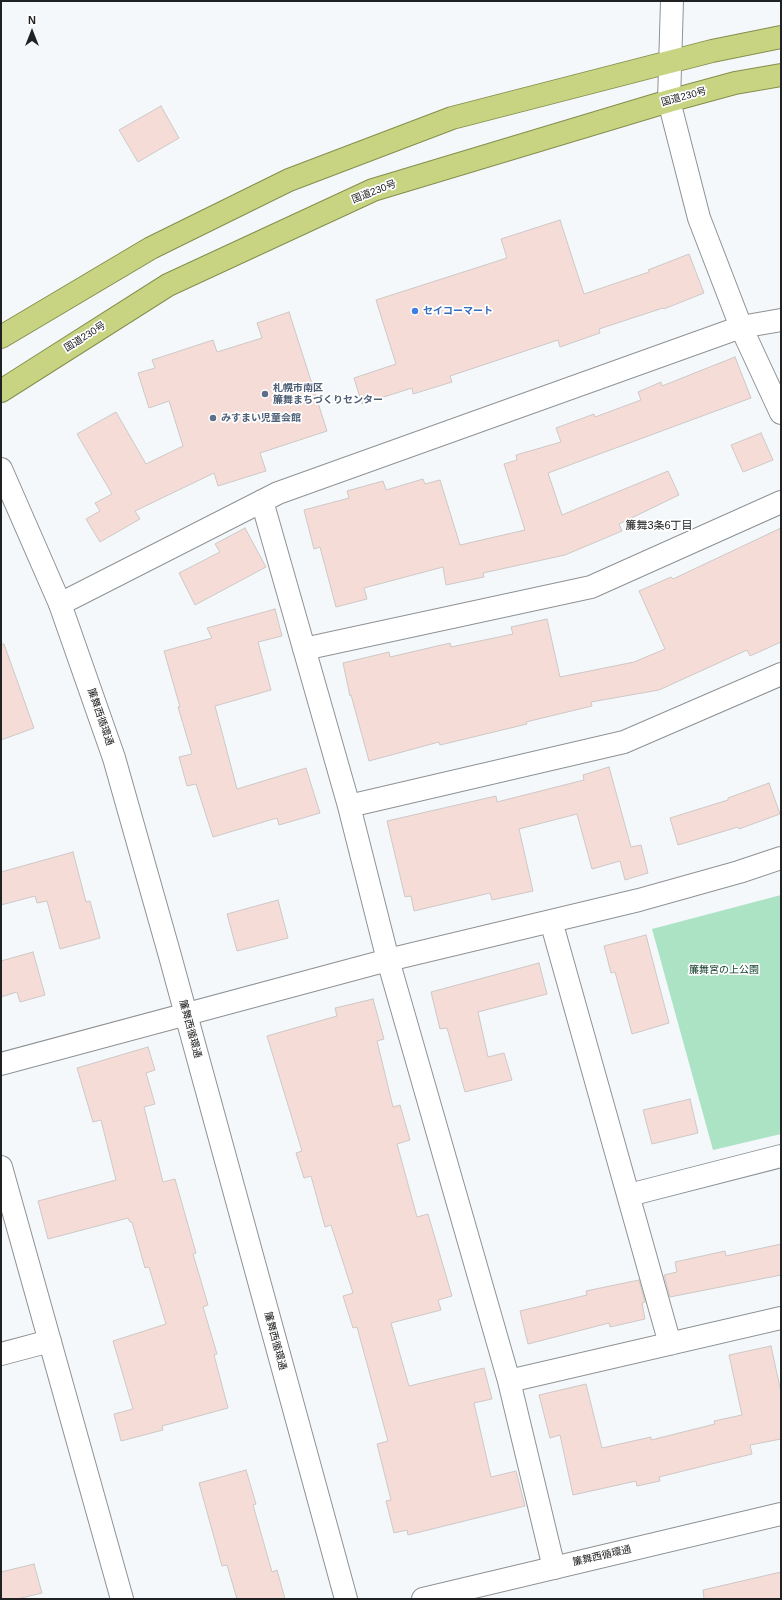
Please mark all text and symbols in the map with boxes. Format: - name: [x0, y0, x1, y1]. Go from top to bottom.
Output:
- north arrow: [12, 12, 52, 52]
- text: N: [28, 14, 36, 26]
- street label: 国道230号: [660, 85, 708, 109]
- street label: 国道230号: [350, 178, 398, 206]
- place label: セイコーマート: [423, 305, 493, 317]
- marker: セイコーマート: [410, 306, 420, 316]
- street label: 国道230号: [62, 320, 108, 354]
- place label: 札幌市南区 簾舞まちづくりセンター: [273, 382, 383, 406]
- marker: 札幌市南区 簾舞まちづくりセンター: [260, 389, 270, 399]
- place label: みすまい児童会館: [221, 412, 301, 424]
- marker: みすまい児童会館: [208, 413, 218, 423]
- district label: 簾舞3条6丁目: [625, 519, 693, 533]
- street label: 簾舞西循環通: [85, 687, 115, 747]
- park label: 簾舞宮の上公園: [689, 964, 759, 976]
- street label: 簾舞西循環通: [176, 998, 204, 1060]
- street label: 簾舞西循環通: [261, 1310, 289, 1372]
- street label: 簾舞西循環通: [571, 1543, 633, 1569]

